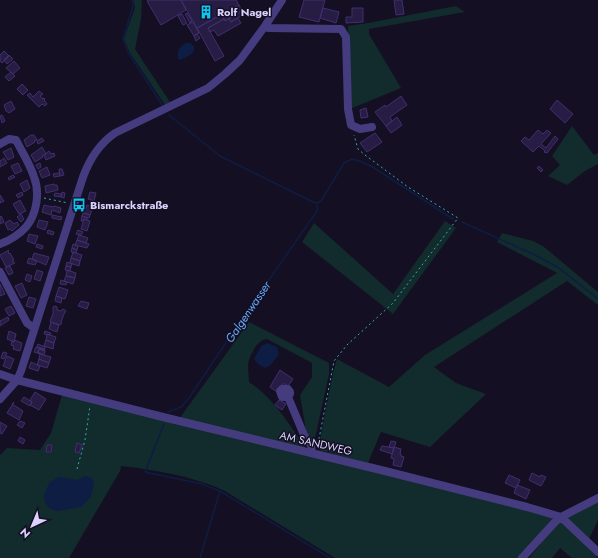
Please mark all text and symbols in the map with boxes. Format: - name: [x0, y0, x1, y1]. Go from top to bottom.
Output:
- building icon: Rolf Nagel: [198, 4, 214, 20]
- place label: Rolf Nagel: [217, 4, 271, 20]
- bus stop icon: Bismarckstraße: [71, 197, 87, 213]
- place label: Bismarckstraße: [90, 197, 168, 213]
- water label: Galgenwasser: [221, 277, 276, 346]
- street label: AM SANDWEG: [278, 427, 354, 459]
- north arrow: [12, 506, 52, 546]
- text: N: [16, 524, 34, 542]

